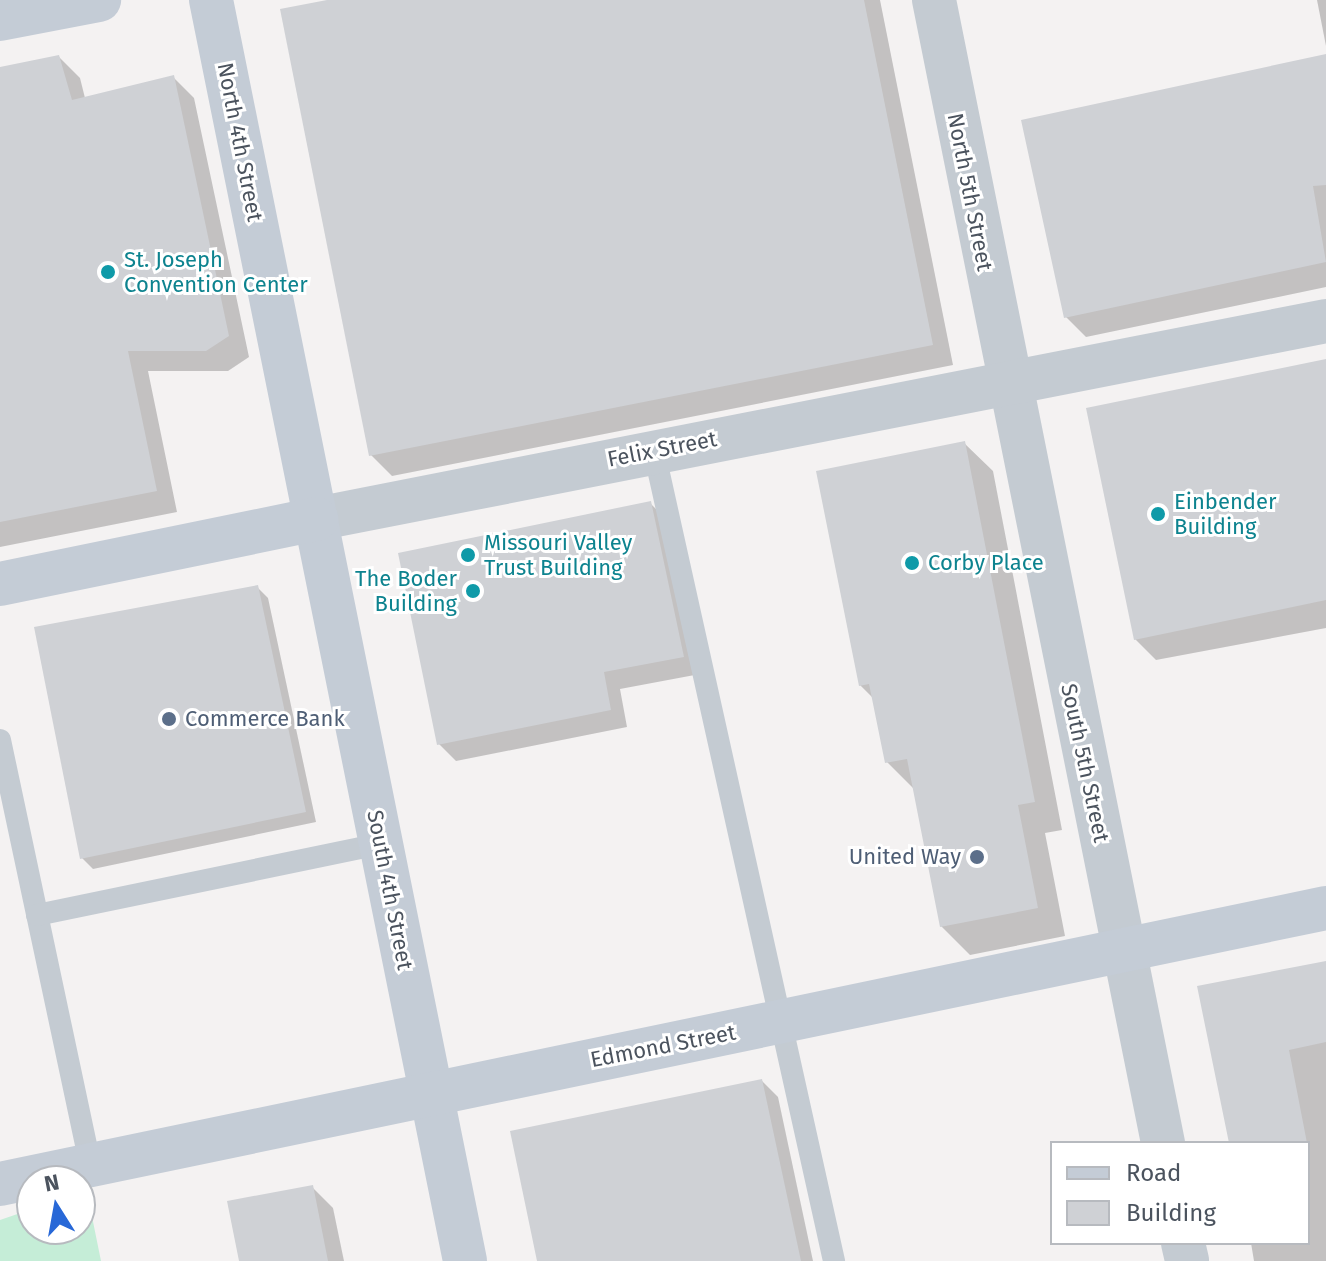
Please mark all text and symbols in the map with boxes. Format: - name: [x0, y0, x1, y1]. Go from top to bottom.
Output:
- street label: North 4th Street: [212, 60, 268, 224]
- street label: North 5th Street: [942, 111, 998, 273]
- place label: St. Joseph Convention Center: [124, 246, 308, 298]
- marker: St. Joseph Convention Center: [99, 263, 117, 281]
- street label: Felix Street: [605, 425, 719, 473]
- place label: Einbender Building: [1174, 488, 1276, 540]
- marker: Einbender Building: [1149, 505, 1167, 523]
- place label: Missouri Valley Trust Building: [484, 529, 632, 580]
- marker: Missouri Valley Trust Building: [459, 546, 477, 564]
- place label: Corby Place: [928, 550, 1044, 576]
- marker: Corby Place: [903, 554, 921, 572]
- place label: The Boder Building: [355, 565, 457, 616]
- marker: The Boder Building: [464, 582, 482, 600]
- street label: South 5th Street: [1055, 681, 1115, 845]
- place label: Commerce Bank: [185, 706, 345, 732]
- marker: Commerce Bank: [160, 710, 178, 728]
- street label: South 4th Street: [362, 808, 418, 972]
- place label: United Way: [849, 844, 961, 870]
- marker: United Way: [968, 848, 986, 866]
- street label: Edmond Street: [588, 1019, 738, 1073]
- legend: [1050, 1141, 1310, 1245]
- text: Road: [1126, 1159, 1181, 1187]
- north arrow: [16, 1165, 96, 1245]
- text: N: [42, 1168, 61, 1198]
- text: Building: [1126, 1199, 1216, 1227]

